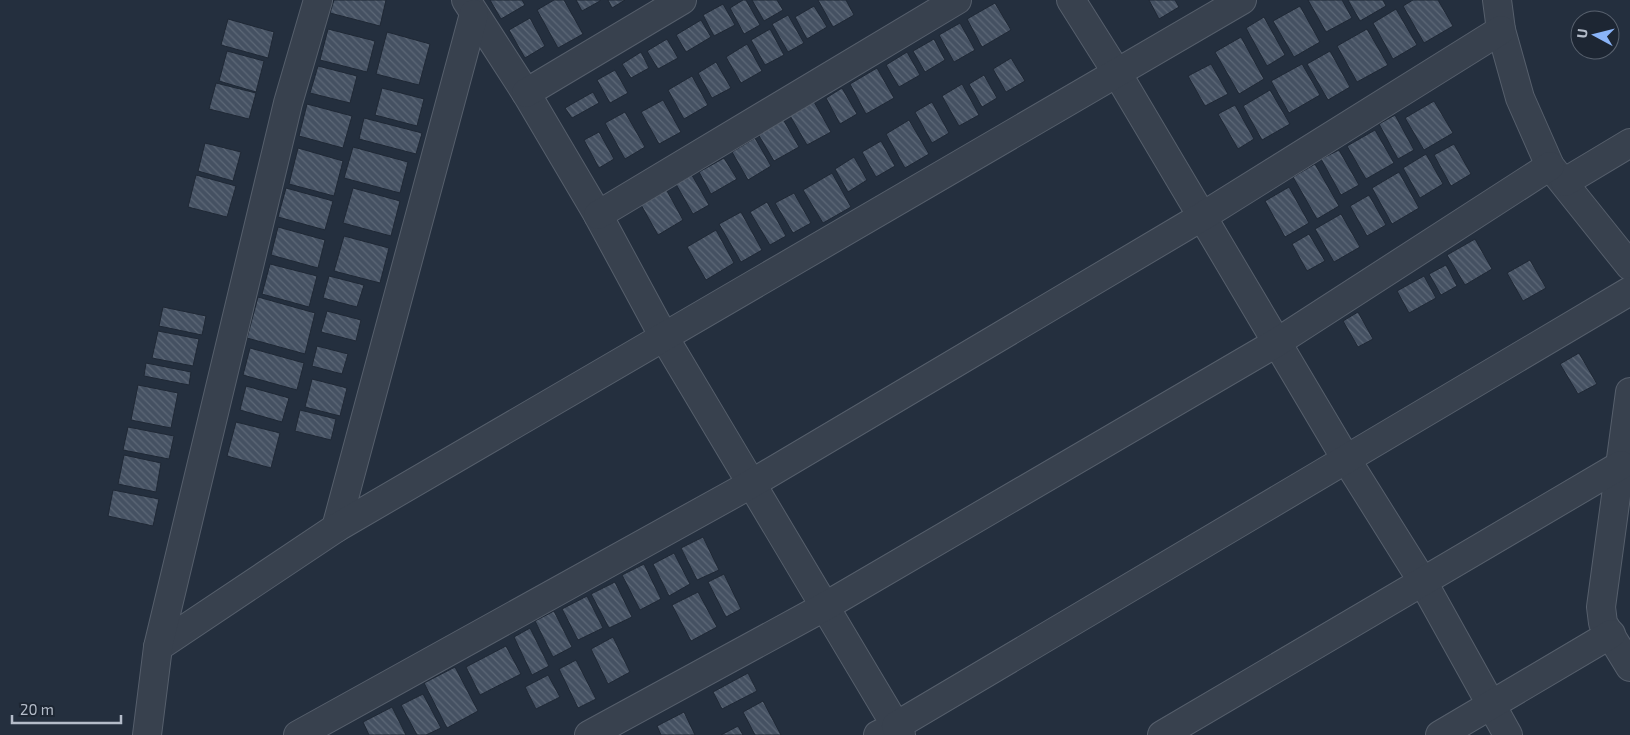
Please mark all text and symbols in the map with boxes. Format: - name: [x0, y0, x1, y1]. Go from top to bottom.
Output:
- north arrow: [1570, 10, 1620, 60]
- text: U: [1573, 28, 1591, 39]
- scale bar: [12, 692, 121, 724]
- text: 20 m: [20, 700, 54, 718]

